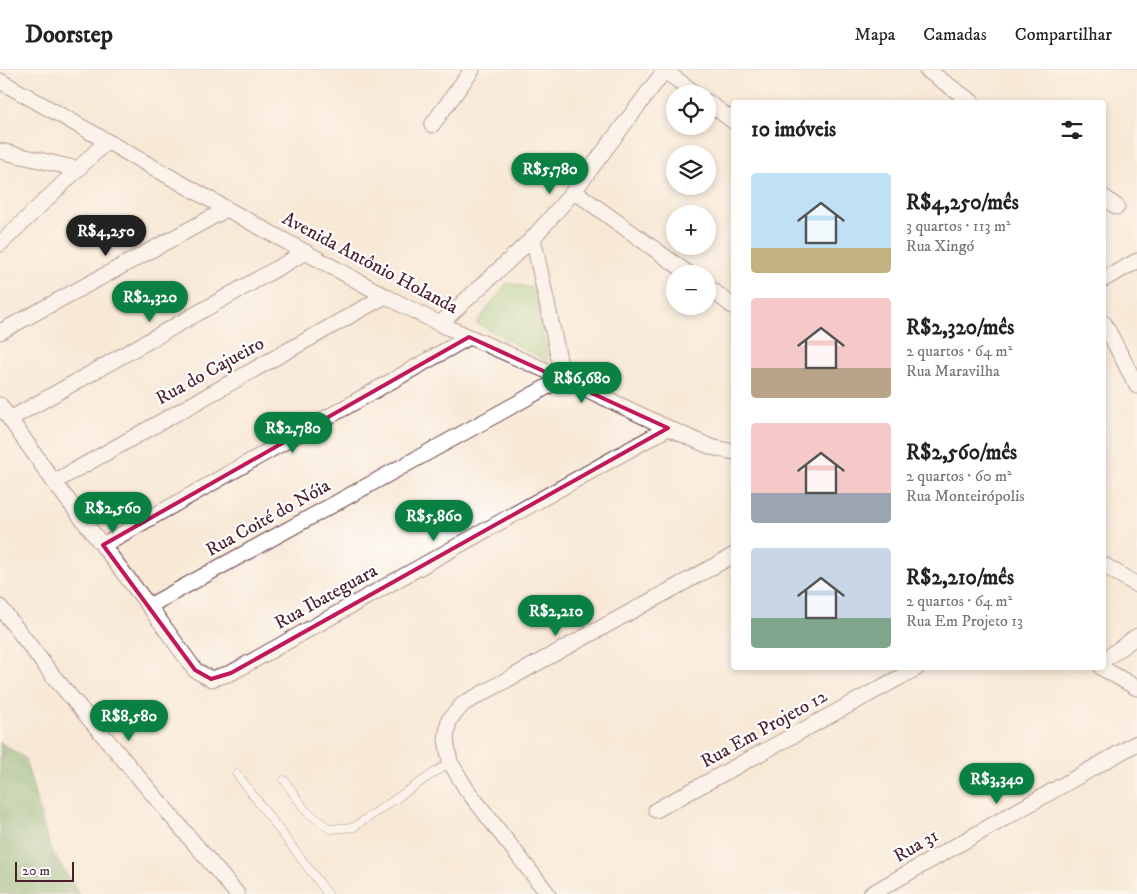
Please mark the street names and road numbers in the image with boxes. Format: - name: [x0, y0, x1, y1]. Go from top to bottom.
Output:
- street label: Avenida Antônio Holanda: [278, 207, 462, 319]
- street label: Rua do Cajueiro: [152, 332, 268, 410]
- street label: Rua Coité do Nóia: [202, 474, 334, 562]
- street label: Rua Ibateguara: [270, 559, 382, 635]
- street label: Rua Em Projeto 12: [697, 684, 832, 773]
- street label: Rua 31: [889, 824, 943, 868]

